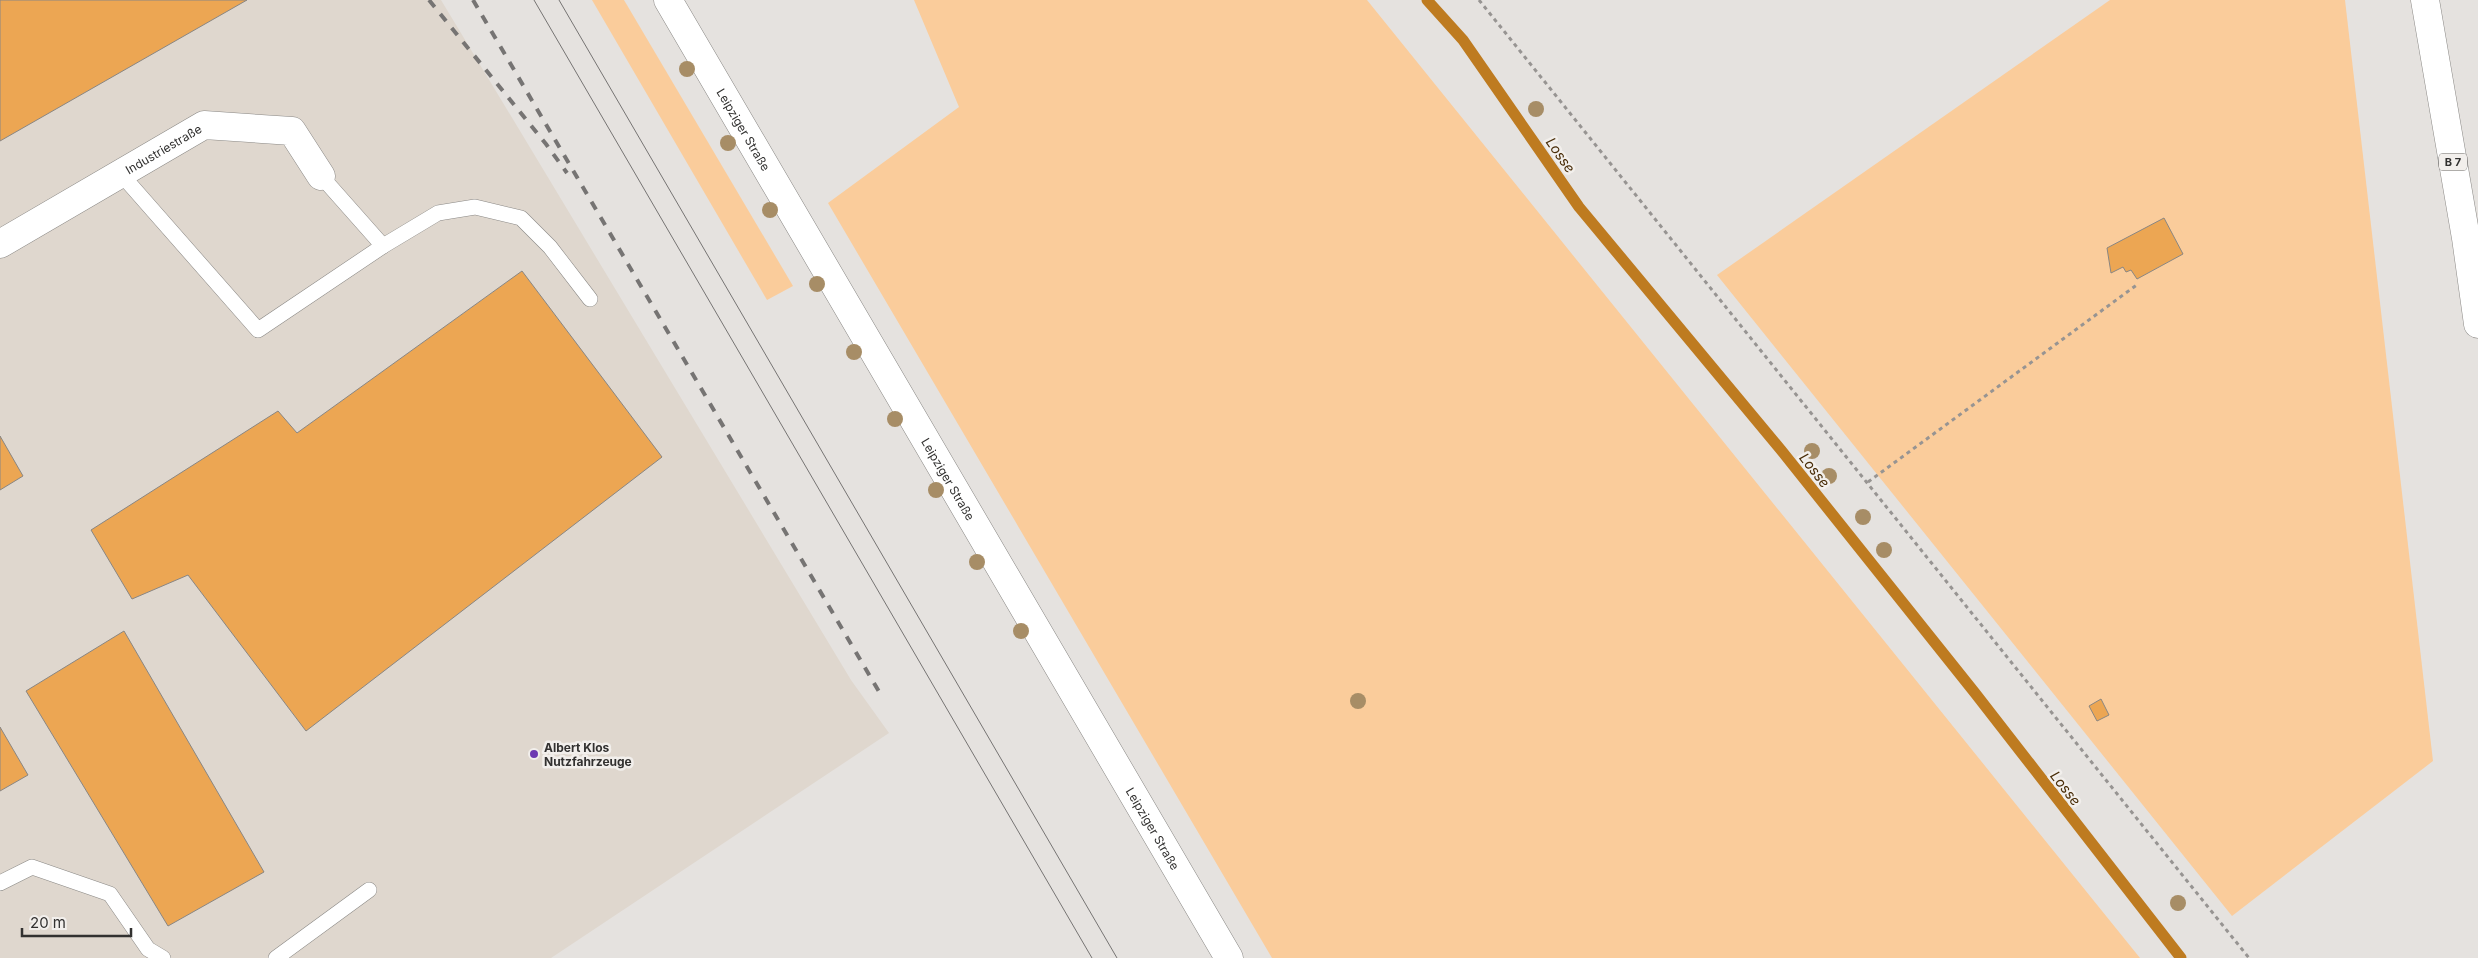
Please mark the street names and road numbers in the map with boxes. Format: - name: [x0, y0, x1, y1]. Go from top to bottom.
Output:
- street label: Leipziger Straße: [714, 86, 774, 173]
- street label: Industriestraße: [122, 121, 204, 177]
- road number: B 7: [2439, 154, 2467, 170]
- street label: Leipziger Straße: [918, 435, 978, 523]
- street label: Leipziger Straße: [1123, 784, 1183, 872]

